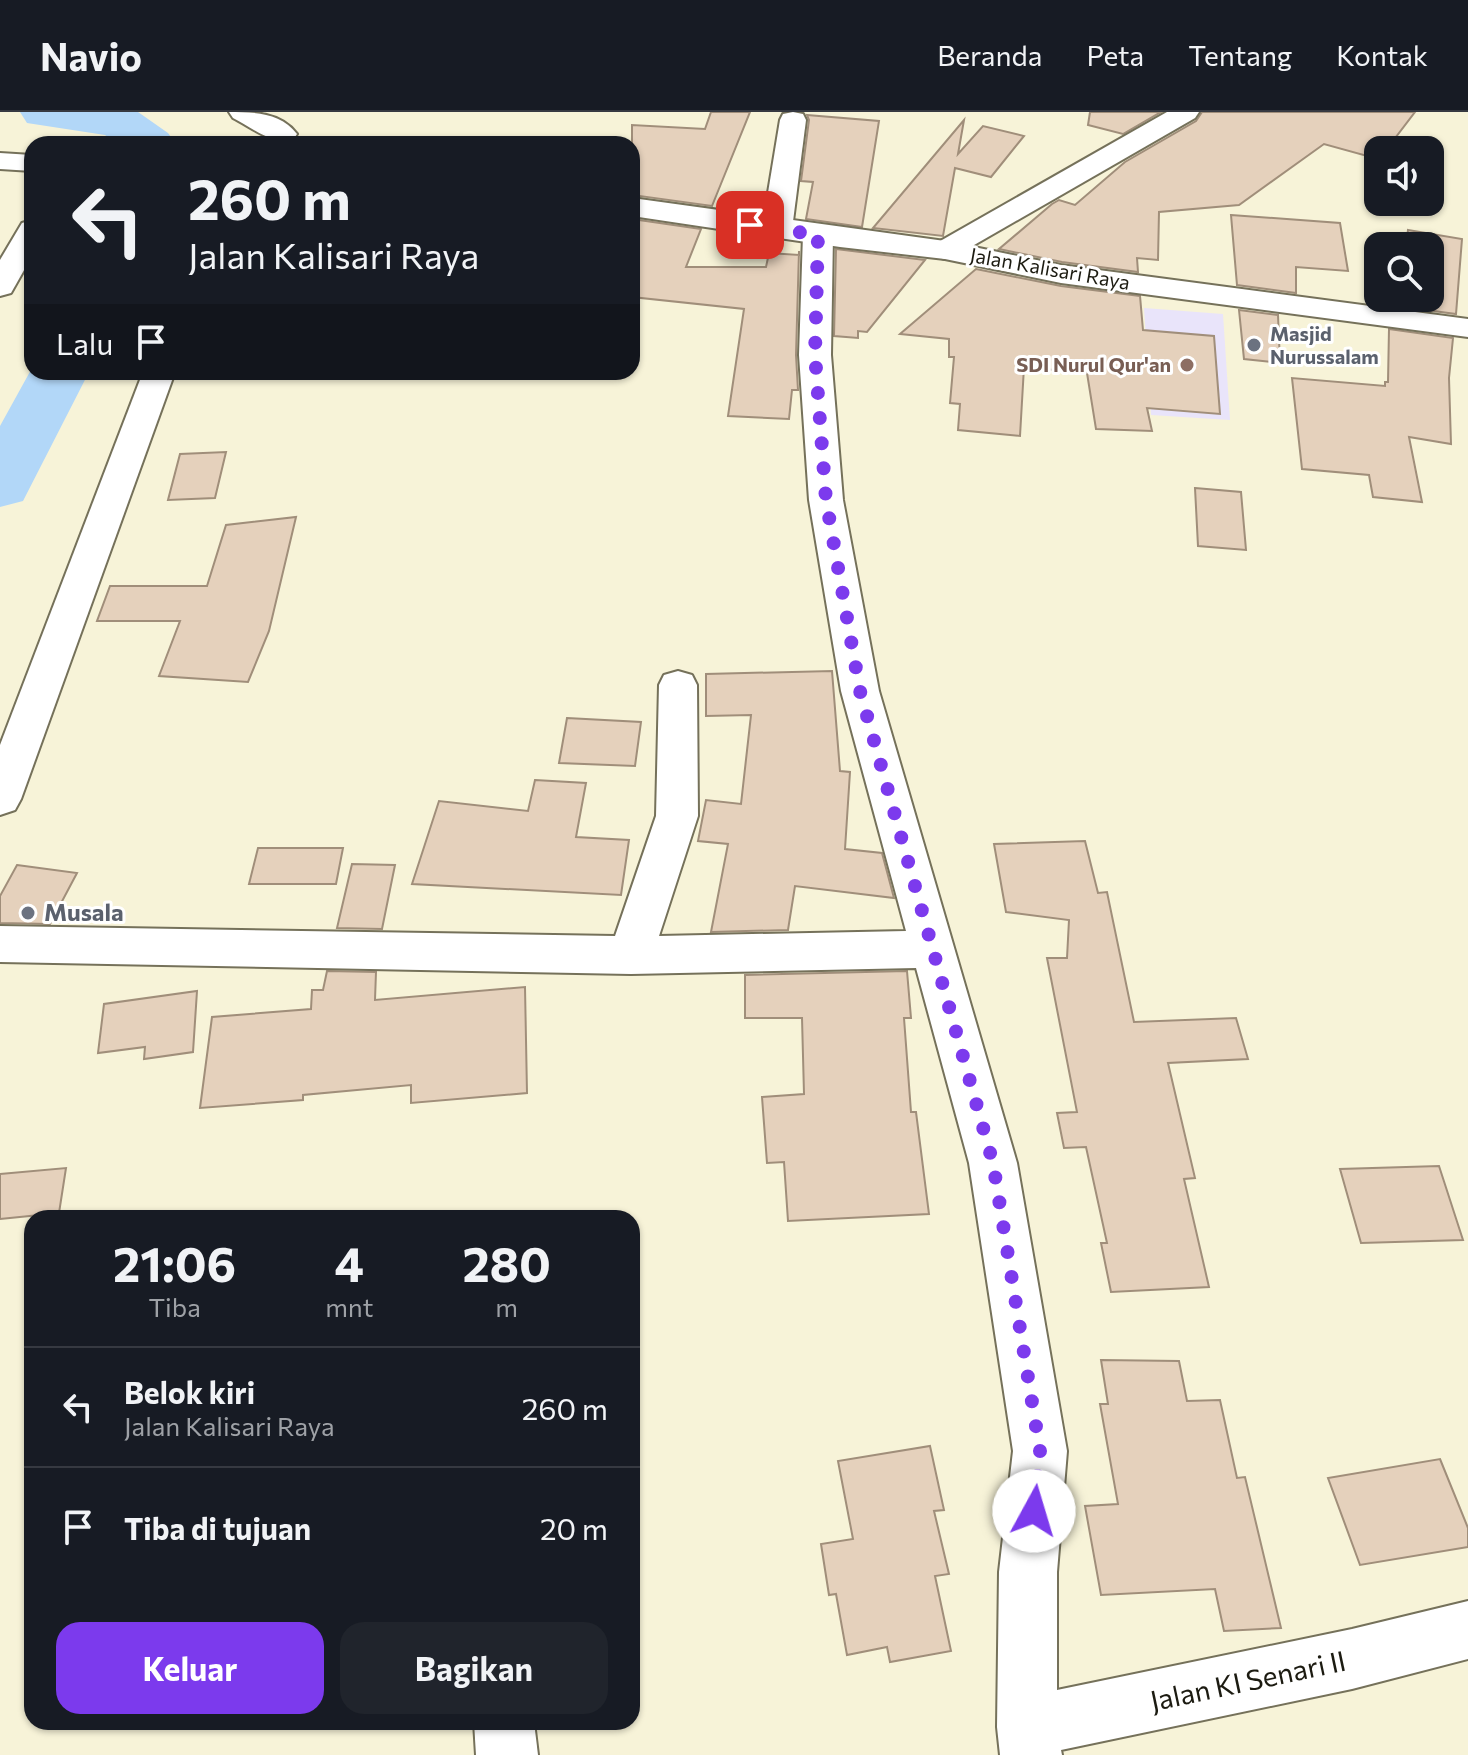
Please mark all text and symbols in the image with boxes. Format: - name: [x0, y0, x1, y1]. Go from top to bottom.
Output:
- text: Navio: [40, 32, 142, 79]
- text: Beranda: [937, 38, 1042, 72]
- text: Peta: [1086, 38, 1144, 72]
- text: Tentang: [1188, 38, 1292, 72]
- text: Kontak: [1336, 38, 1428, 72]
- map controls: [1364, 136, 1444, 312]
- button: sound: [1364, 136, 1444, 216]
- text: 260 m: [188, 163, 351, 232]
- icon: left: [56, 168, 160, 272]
- pin: [716, 191, 784, 259]
- icon: arrive: [728, 203, 772, 247]
- text: Jalan Kalisari Raya: [188, 232, 479, 276]
- button: search: [1364, 232, 1444, 312]
- street label: Jalan Kalisari Raya: [968, 242, 1132, 294]
- icon: arrive: [129, 320, 173, 364]
- place label: Masjid Nurussalam: [1270, 321, 1379, 368]
- text: Lalu: [56, 324, 113, 361]
- marker: Masjid Nurussalam: [1245, 336, 1263, 354]
- place label: SDI Nurul Qur'an: [1016, 352, 1171, 376]
- marker: SDI Nurul Qur'an: [1178, 356, 1196, 374]
- place label: Musala: [44, 897, 124, 926]
- marker: Musala: [19, 904, 37, 922]
- text: 21:06: [113, 1233, 236, 1292]
- text: 4: [335, 1233, 364, 1292]
- text: 280: [462, 1233, 551, 1292]
- text: Tiba: [148, 1291, 201, 1322]
- text: mnt: [325, 1291, 373, 1322]
- text: m: [495, 1291, 518, 1322]
- text: Belok kiri: [124, 1373, 255, 1410]
- icon: left: [56, 1385, 100, 1429]
- text: 260 m: [522, 1389, 608, 1426]
- text: Jalan Kalisari Raya: [124, 1410, 335, 1441]
- position arrow: [992, 1469, 1076, 1553]
- icon: arrive: [56, 1505, 100, 1549]
- text: Tiba di tujuan: [124, 1509, 311, 1546]
- text: 20 m: [540, 1509, 608, 1546]
- button: Keluar: [56, 1622, 324, 1714]
- button: Bagikan: [340, 1622, 608, 1714]
- street label: Jalan KI Senari II: [1147, 1643, 1349, 1717]

